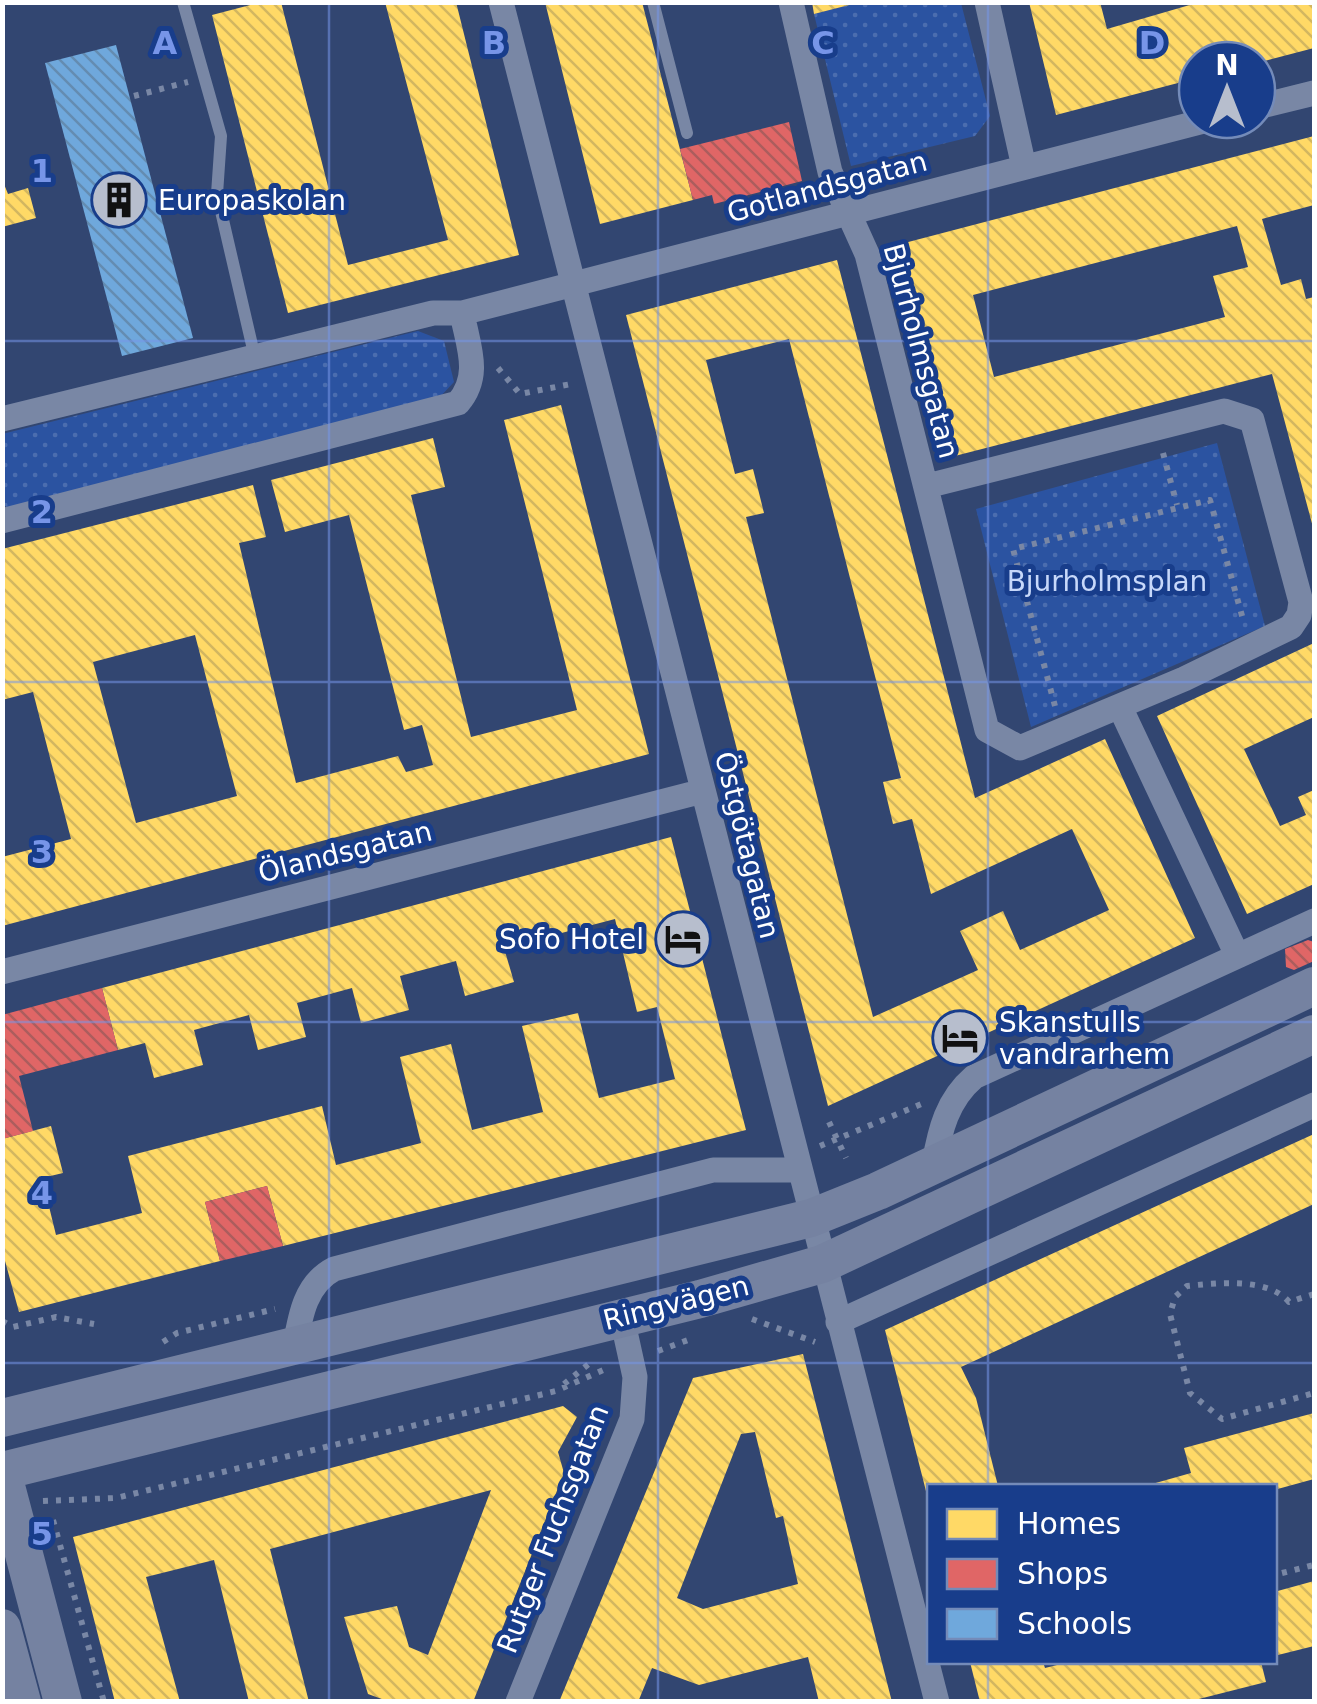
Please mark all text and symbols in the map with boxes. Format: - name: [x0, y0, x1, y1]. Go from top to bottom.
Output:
- text: A: [153, 24, 178, 62]
- text: B: [482, 24, 506, 62]
- text: C: [811, 24, 835, 62]
- text: D: [1139, 24, 1165, 62]
- north arrow: [1177, 40, 1277, 140]
- text: N: [1215, 49, 1239, 82]
- street label: Gotlandsgatan: [723, 144, 931, 230]
- text: 1: [31, 152, 53, 190]
- building icon: Europaskolan: [89, 170, 149, 230]
- place label: Europaskolan: [158, 184, 346, 217]
- street label: Bjurholmsgatan: [876, 240, 966, 462]
- text: 2: [31, 493, 53, 531]
- park label: Bjurholmsplan: [1007, 565, 1207, 598]
- street label: Östgötagatan: [708, 748, 787, 942]
- street label: Ölandsgatan: [254, 814, 435, 890]
- text: 3: [31, 833, 53, 871]
- hotel icon: Sofo Hotel: [653, 909, 713, 969]
- place label: Sofo Hotel: [499, 923, 644, 956]
- place label: Skanstulls vandrarhem: [999, 1006, 1170, 1071]
- hotel icon: Skanstulls vandrarhem: [930, 1008, 990, 1068]
- text: 4: [31, 1174, 53, 1212]
- street label: Ringvägen: [600, 1269, 752, 1337]
- street label: Rutger Fuchsgatan: [490, 1400, 616, 1658]
- legend: [927, 1484, 1277, 1664]
- text: Homes: [1017, 1506, 1121, 1541]
- text: 5: [31, 1515, 53, 1553]
- text: Shops: [1017, 1556, 1108, 1591]
- text: Schools: [1017, 1606, 1132, 1641]

